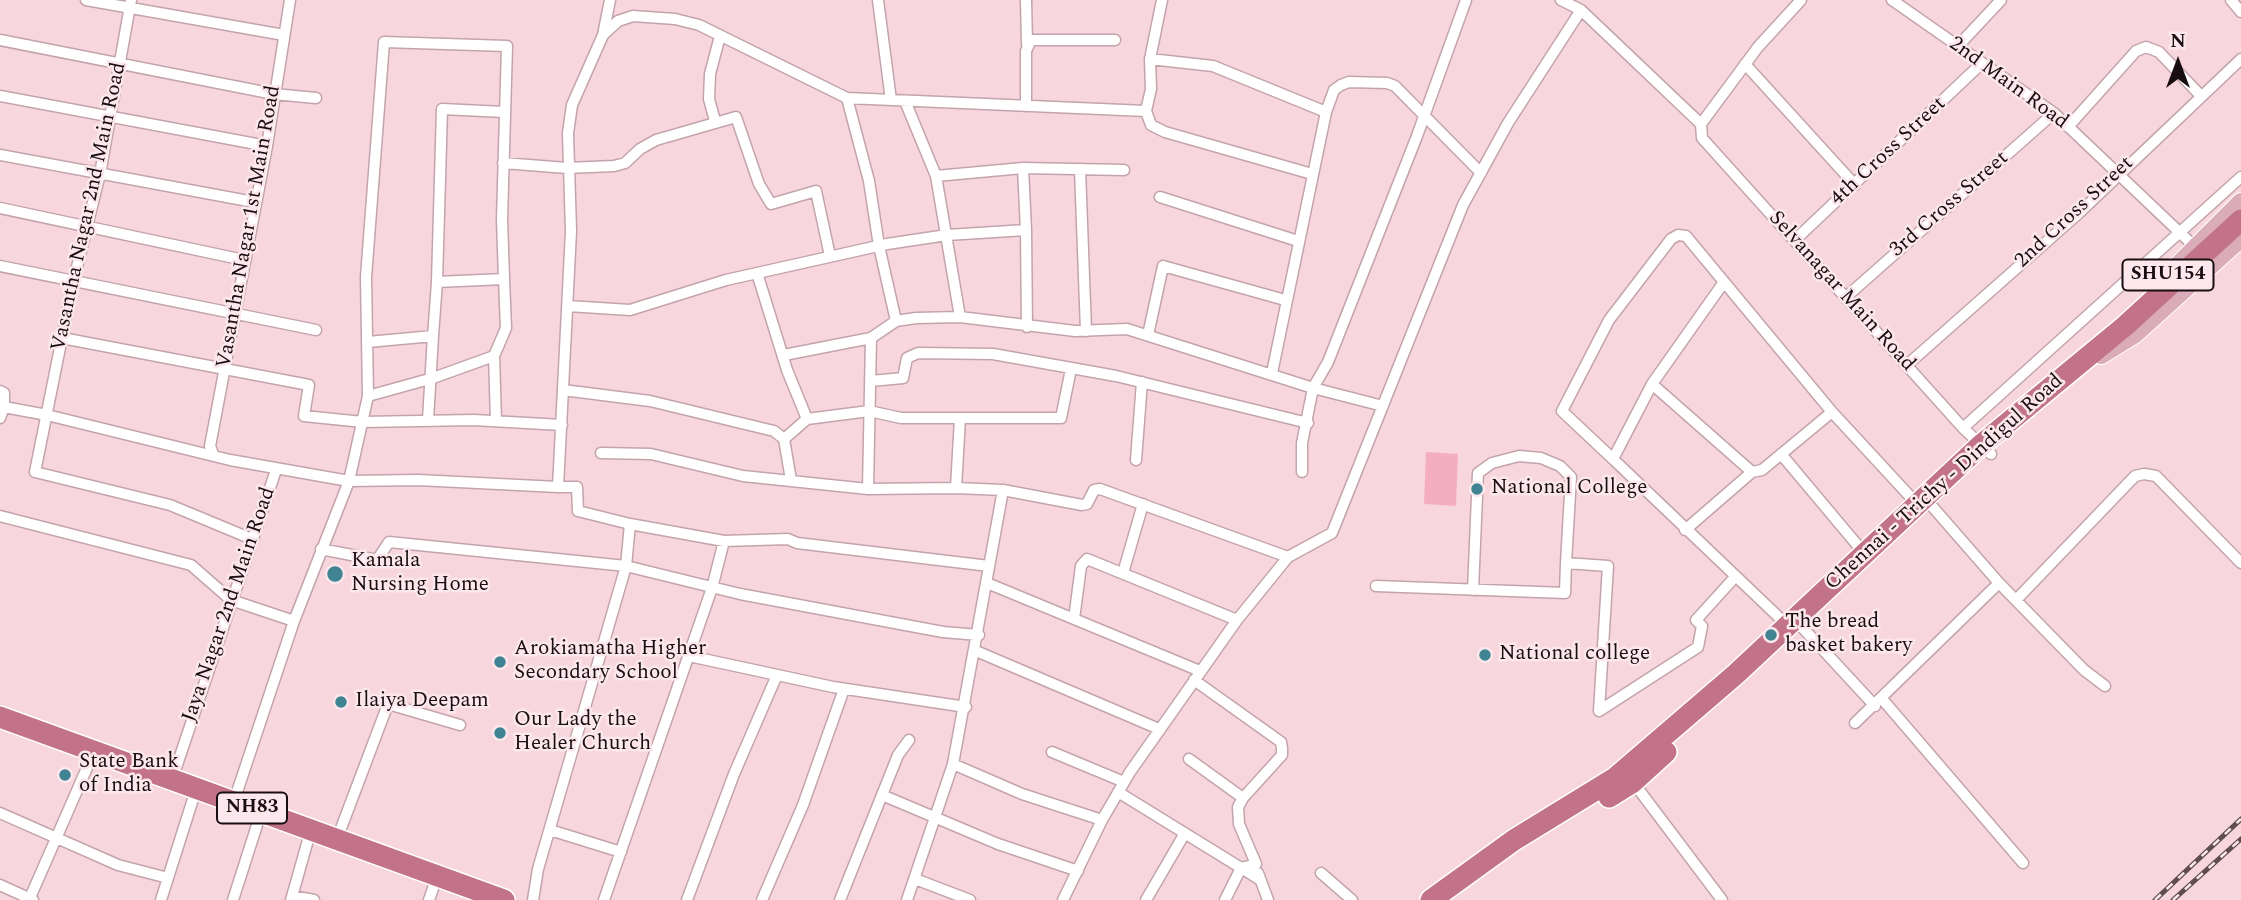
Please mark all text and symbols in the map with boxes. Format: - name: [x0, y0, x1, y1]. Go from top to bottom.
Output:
- text: N: [2170, 27, 2186, 56]
- north arrow: [2143, 28, 2213, 98]
- street label: 2nd Main Road: [1943, 32, 2073, 136]
- street label: Vasantha Nagar 2nd Main Road: [47, 60, 133, 354]
- street label: Vasantha Nagar 1st Main Road: [213, 83, 287, 371]
- street label: 4th Cross Street: [1826, 92, 1952, 212]
- street label: 3rd Cross Street: [1885, 147, 2015, 263]
- street label: 2nd Cross Street: [2010, 152, 2140, 274]
- street label: Selvanagar Main Road: [1762, 206, 1920, 378]
- road number: SHU154: [2122, 260, 2214, 290]
- street label: Chennai - Trichy - Dindigul Road: [1821, 369, 2069, 597]
- place label: National College: [1491, 476, 1647, 502]
- marker: National College: [1469, 481, 1485, 497]
- street label: Jaya Nagar 2nd Main Road: [178, 484, 282, 726]
- place label: Kamala Nursing Home: [351, 549, 489, 599]
- marker: Kamala Nursing Home: [325, 564, 345, 584]
- place label: The bread basket bakery: [1785, 610, 1912, 660]
- marker: The bread basket bakery: [1763, 627, 1779, 643]
- place label: Arokiamatha Higher Secondary School: [514, 637, 706, 687]
- place label: National college: [1499, 642, 1650, 668]
- marker: National college: [1477, 647, 1493, 663]
- marker: Arokiamatha Higher Secondary School: [492, 654, 508, 670]
- place label: Ilaiya Deepam: [355, 689, 489, 715]
- marker: Ilaiya Deepam: [333, 694, 349, 710]
- place label: Our Lady the Healer Church: [514, 708, 651, 758]
- marker: Our Lady the Healer Church: [492, 725, 508, 741]
- place label: State Bank of India: [79, 750, 179, 800]
- marker: State Bank of India: [57, 767, 73, 783]
- road number: NH83: [217, 792, 287, 824]

